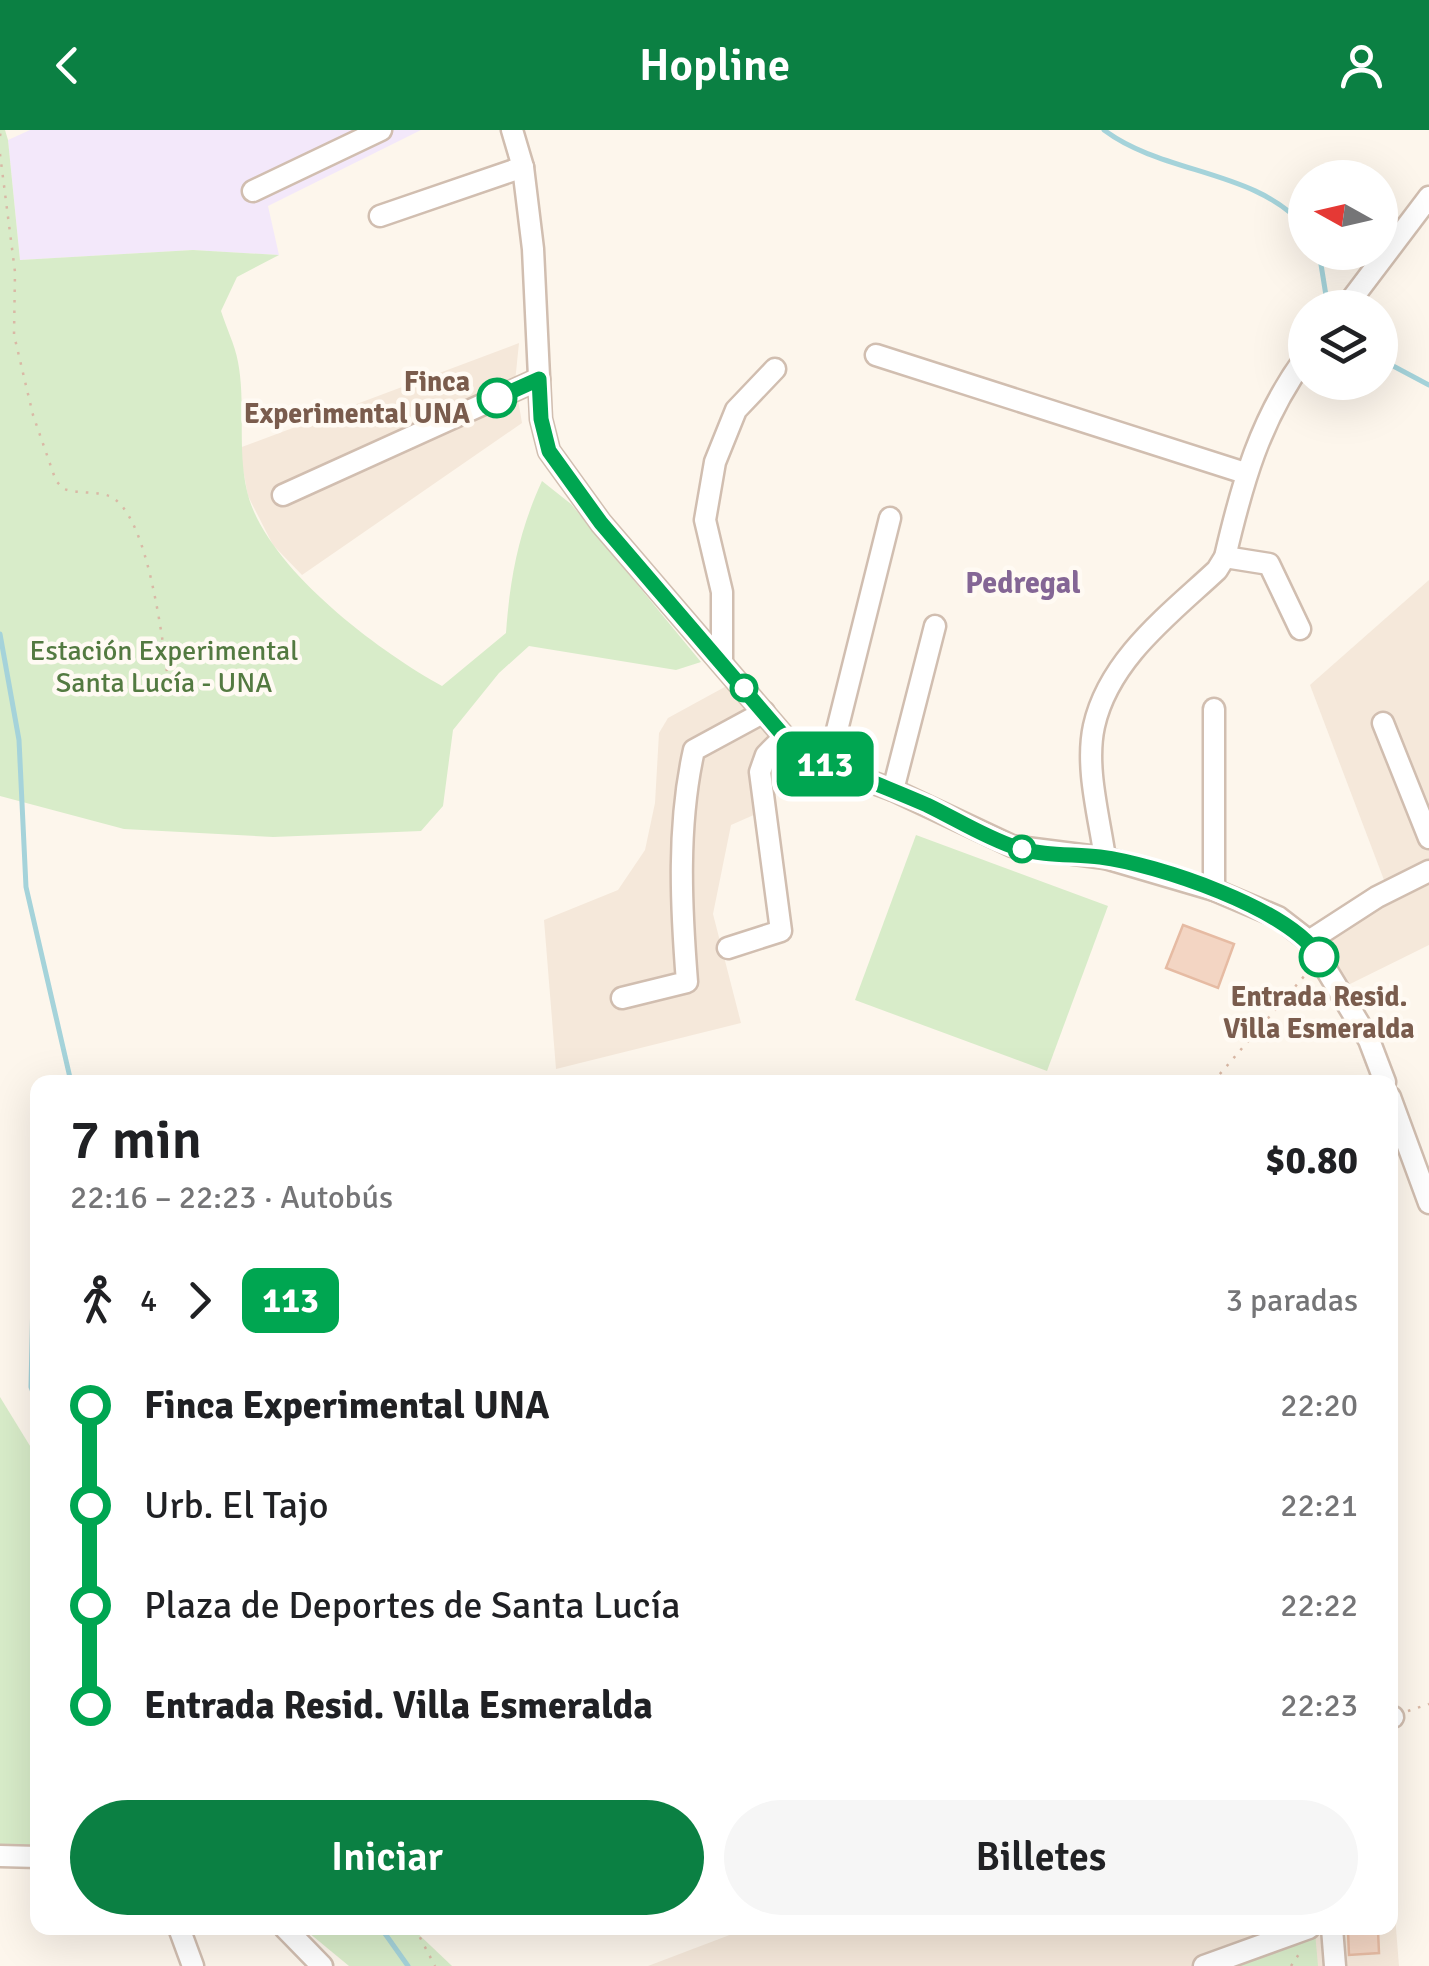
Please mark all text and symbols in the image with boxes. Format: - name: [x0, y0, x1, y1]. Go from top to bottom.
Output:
- icon: back: [40, 38, 95, 93]
- text: Hopline: [639, 38, 790, 93]
- icon: person: [1334, 38, 1389, 93]
- north arrow: [1288, 160, 1398, 270]
- map controls: [1288, 160, 1398, 400]
- button: layers: [1288, 290, 1398, 400]
- place label: Finca Experimental UNA: [244, 365, 470, 431]
- marker: Finca Experimental UNA: [478, 379, 516, 417]
- district label: Pedregal: [965, 565, 1081, 602]
- park label: Estación Experimental Santa Lucía - UNA: [30, 634, 298, 700]
- unlabelled marker: [731, 675, 757, 701]
- line badge: 113: [768, 732, 882, 796]
- text: 113: [797, 743, 853, 786]
- unlabelled marker: [1009, 836, 1035, 862]
- marker: Entrada Resid. Villa Esmeralda: [1300, 938, 1338, 976]
- place label: Entrada Resid. Villa Esmeralda: [1223, 980, 1415, 1046]
- text: 7 min: [70, 1106, 202, 1174]
- text: $0.80: [1265, 1137, 1358, 1184]
- text: 22:16 – 22:23 · Autobús: [70, 1178, 393, 1217]
- icon: walk: [70, 1273, 125, 1328]
- icon: forward: [172, 1273, 227, 1328]
- text: 113: [262, 1279, 319, 1322]
- text: 4: [140, 1281, 157, 1320]
- text: 3 paradas: [1226, 1281, 1358, 1320]
- text: Finca Experimental UNA: [144, 1382, 549, 1429]
- text: 22:20: [1280, 1386, 1358, 1425]
- text: Urb. El Tajo: [144, 1482, 328, 1529]
- text: 22:21: [1280, 1486, 1358, 1525]
- text: Plaza de Deportes de Santa Lucía: [144, 1582, 680, 1629]
- text: 22:22: [1280, 1586, 1358, 1625]
- text: Entrada Resid. Villa Esmeralda: [144, 1682, 653, 1729]
- text: 22:23: [1280, 1686, 1358, 1725]
- button: Iniciar: [70, 1800, 704, 1915]
- button: Billetes: [724, 1800, 1358, 1915]

